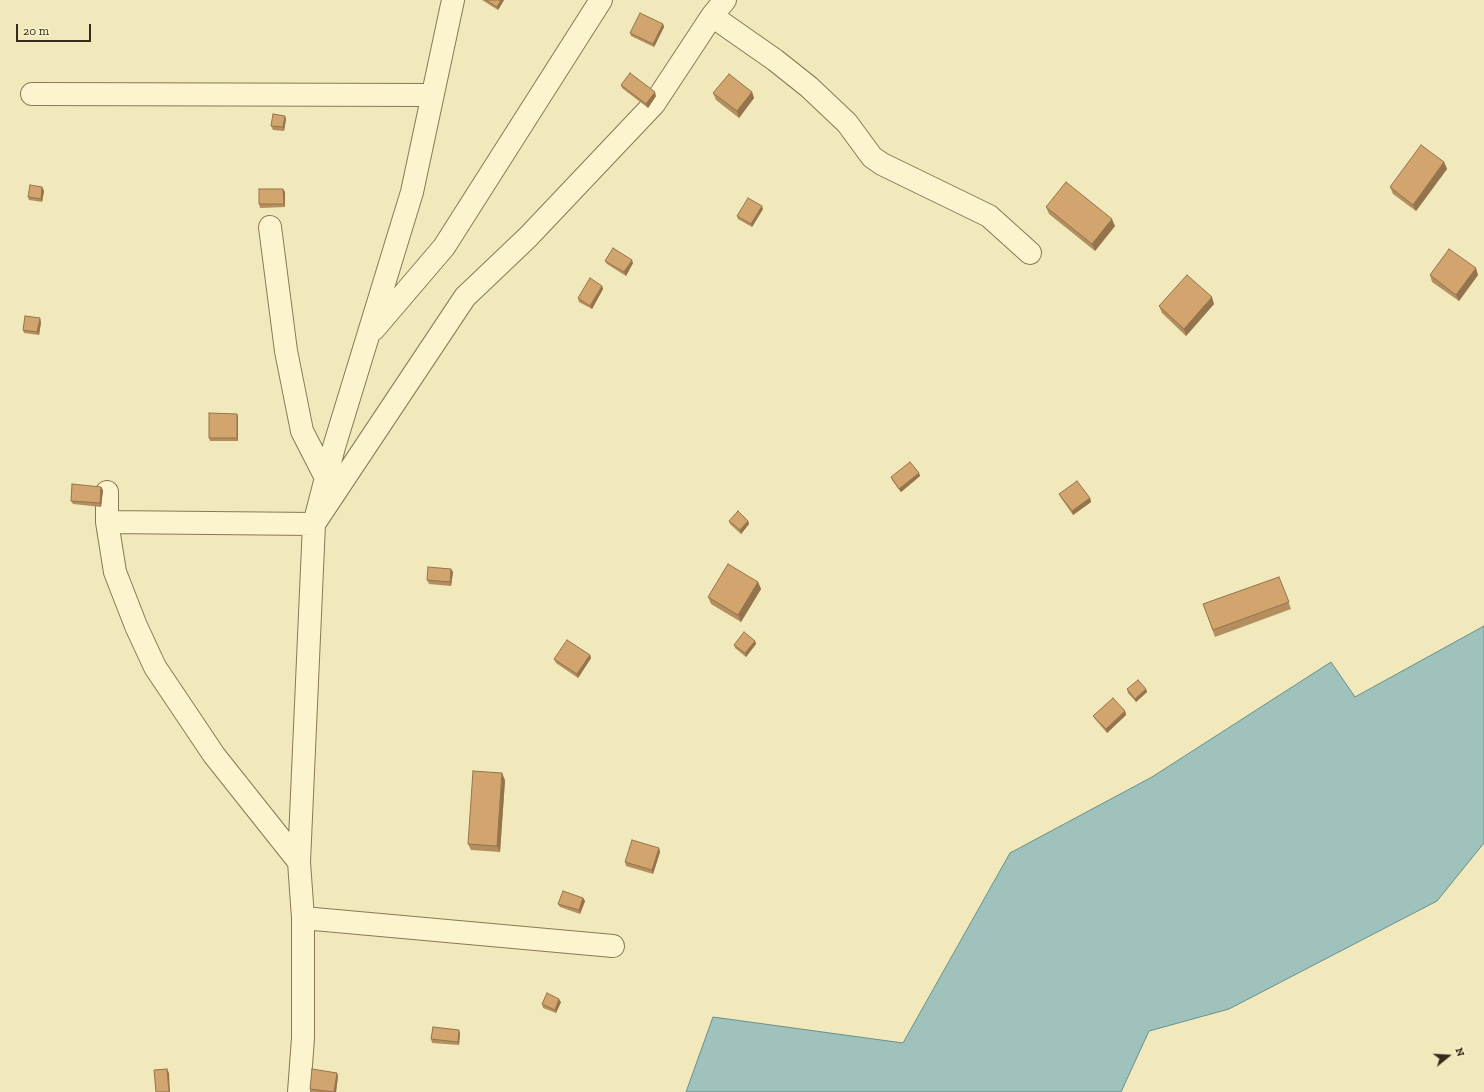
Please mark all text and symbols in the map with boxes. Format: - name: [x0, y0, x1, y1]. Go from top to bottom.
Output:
- scale bar: [18, 16, 93, 42]
- text: 20 m: [23, 24, 49, 38]
- north arrow: [1428, 1036, 1468, 1076]
- text: N: [1452, 1046, 1467, 1058]

